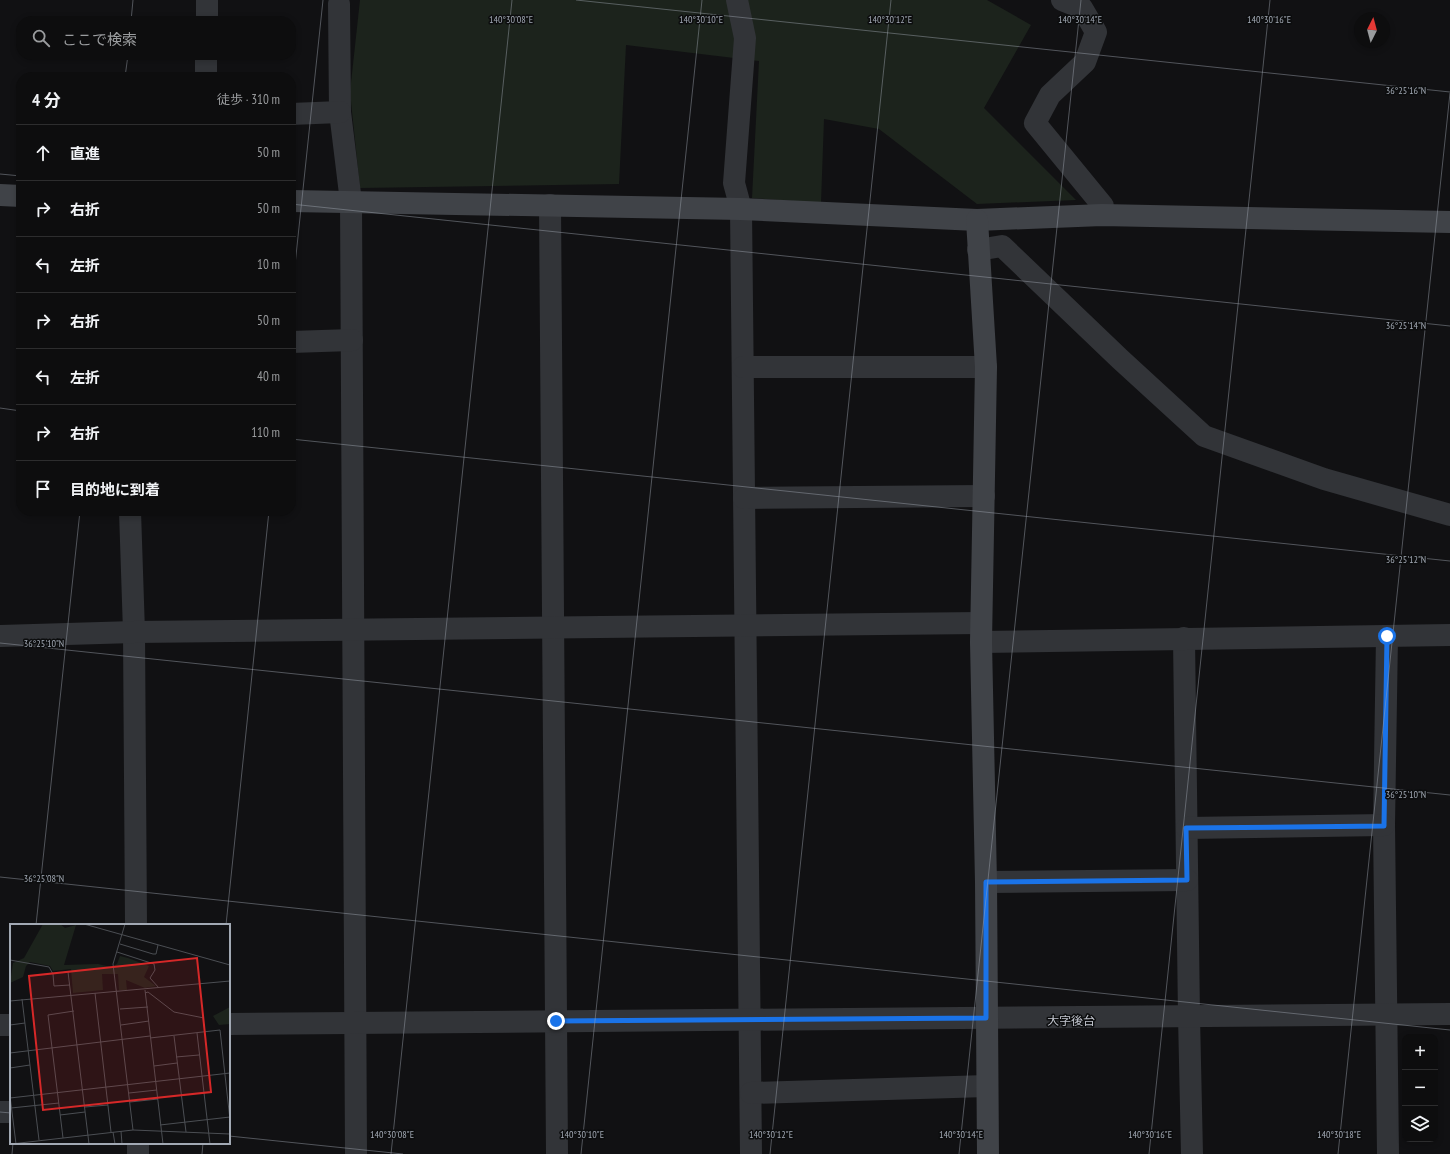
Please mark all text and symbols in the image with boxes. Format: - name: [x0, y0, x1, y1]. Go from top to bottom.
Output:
- north arrow: [1354, 12, 1390, 48]
- text: 140°30'08"E: [489, 13, 533, 26]
- text: 140°30'10"E: [679, 13, 723, 26]
- text: 140°30'12"E: [868, 13, 912, 26]
- text: 140°30'14"E: [1058, 13, 1102, 26]
- text: 140°30'16"E: [1247, 13, 1291, 26]
- search box: [16, 16, 296, 60]
- icon: search: [30, 27, 52, 49]
- text: ここで検索: [62, 30, 137, 49]
- text: 36°25'16"N: [1386, 84, 1426, 97]
- text: 4 分: [32, 89, 61, 111]
- text: 徒歩 · 310 m: [217, 91, 280, 108]
- icon: ahead: [32, 142, 54, 164]
- text: 直進: [70, 144, 100, 163]
- text: 50 m: [257, 144, 280, 161]
- icon: right: [32, 198, 54, 220]
- text: 右折: [70, 200, 100, 219]
- text: 50 m: [257, 200, 280, 217]
- icon: left: [32, 254, 54, 276]
- text: 左折: [70, 256, 100, 275]
- text: 10 m: [257, 256, 280, 273]
- icon: right: [32, 310, 54, 332]
- text: 右折: [70, 312, 100, 331]
- text: 50 m: [257, 312, 280, 329]
- text: 36°25'14"N: [1386, 319, 1426, 332]
- icon: left: [32, 366, 54, 388]
- text: 左折: [70, 368, 100, 387]
- text: 40 m: [257, 368, 280, 385]
- icon: right: [32, 422, 54, 444]
- text: 右折: [70, 424, 100, 443]
- text: 110 m: [251, 424, 280, 441]
- icon: arrive: [32, 478, 54, 500]
- text: 目的地に到着: [70, 480, 160, 499]
- text: 36°25'12"N: [1386, 553, 1426, 566]
- route start: [1378, 627, 1396, 645]
- text: 36°25'10"N: [24, 637, 64, 650]
- text: 36°25'10"N: [1386, 788, 1426, 801]
- text: 36°25'08"N: [24, 872, 64, 885]
- inset map: [10, 924, 230, 1144]
- route end: [547, 1012, 565, 1030]
- district label: 大字後台: [1047, 1013, 1095, 1028]
- map controls: [1402, 1034, 1438, 1142]
- button: +: [1402, 1034, 1438, 1070]
- button: −: [1402, 1070, 1438, 1106]
- button: layers: [1402, 1106, 1438, 1142]
- text: 140°30'08"E: [370, 1128, 414, 1141]
- text: 140°30'10"E: [560, 1128, 604, 1141]
- text: 140°30'12"E: [749, 1128, 793, 1141]
- text: 140°30'14"E: [939, 1128, 983, 1141]
- text: 140°30'16"E: [1128, 1128, 1172, 1141]
- text: 140°30'18"E: [1317, 1128, 1361, 1141]

